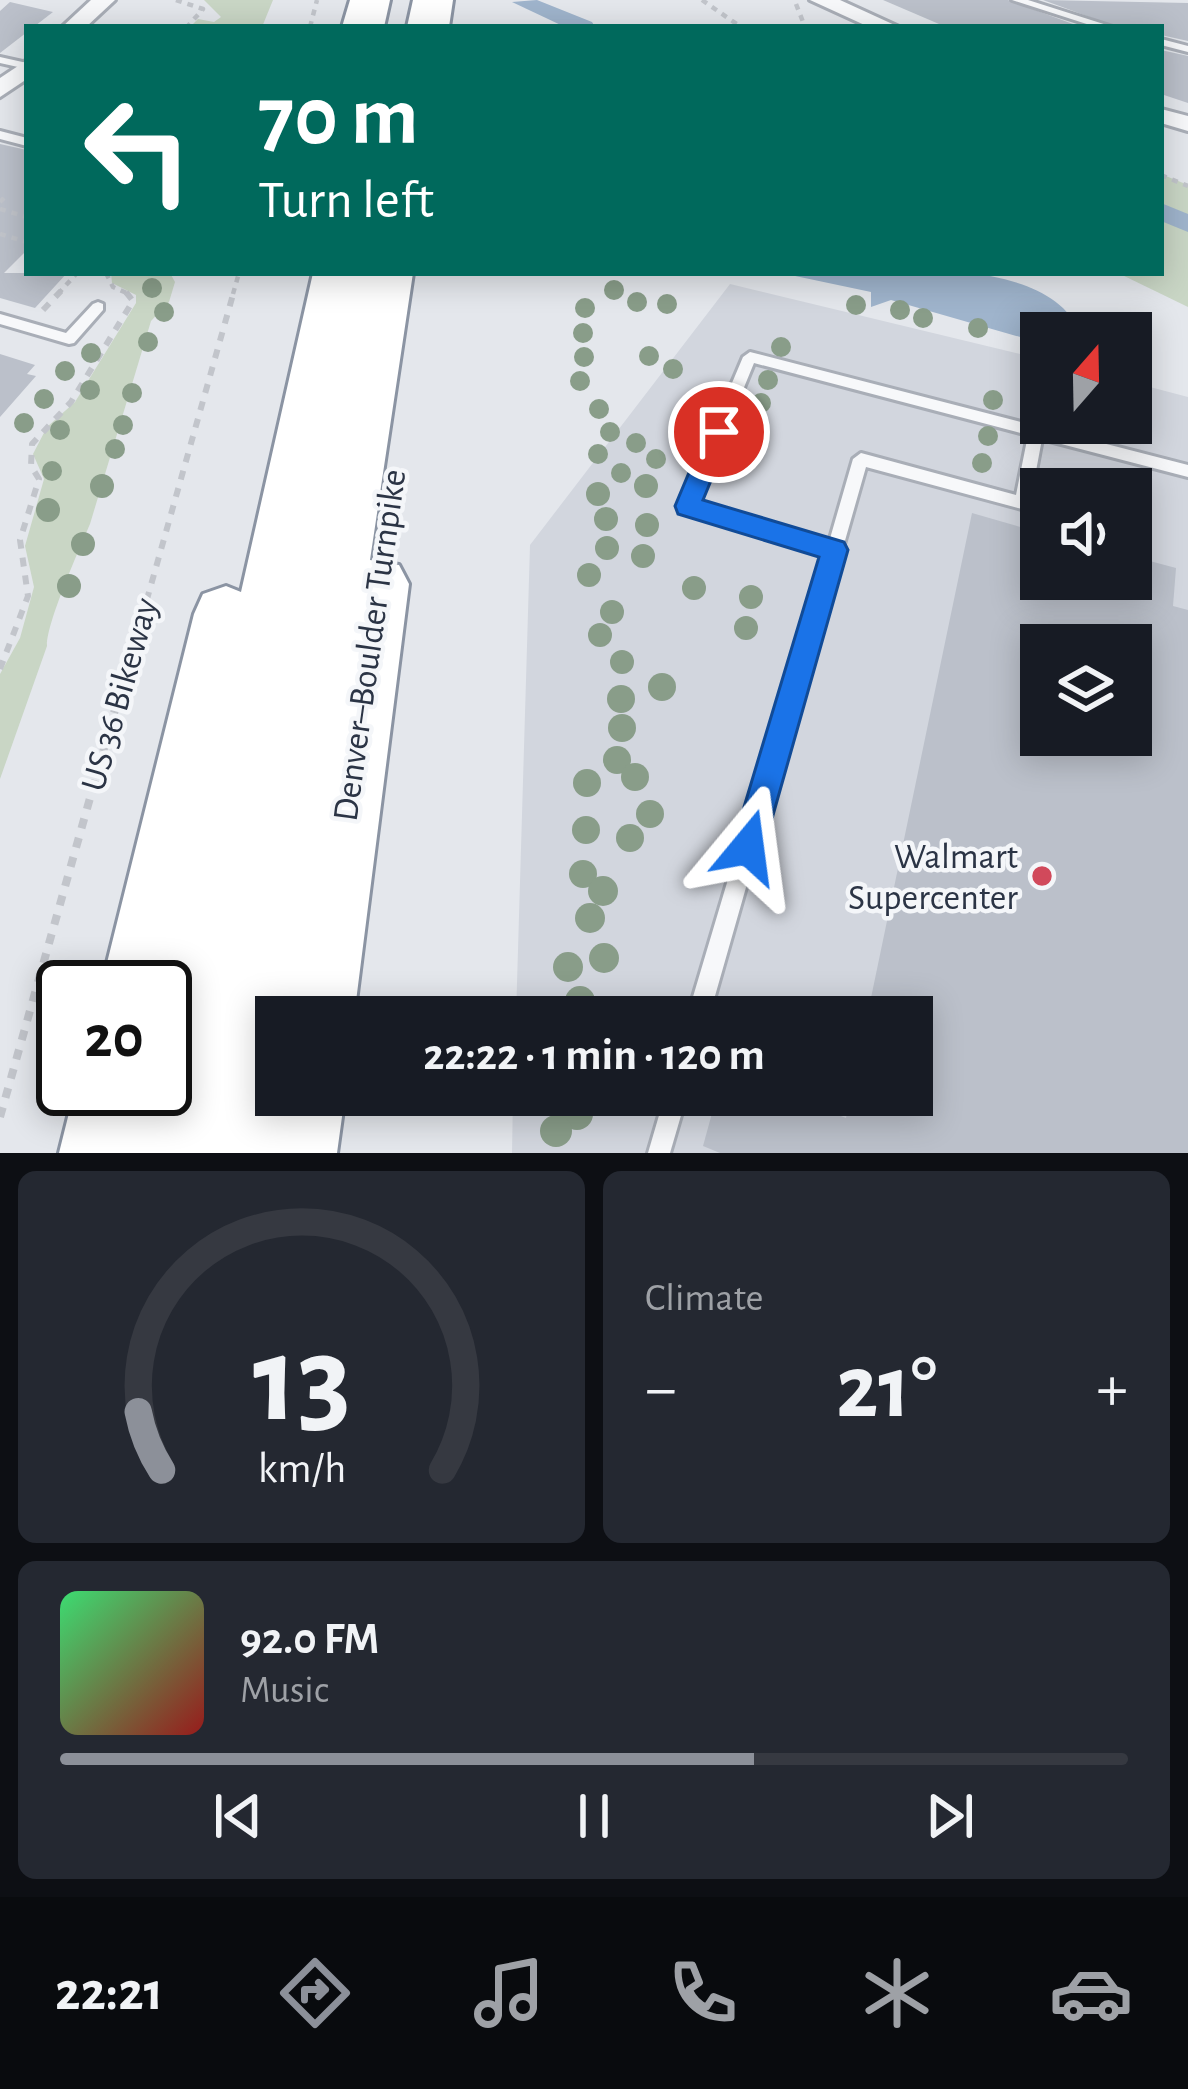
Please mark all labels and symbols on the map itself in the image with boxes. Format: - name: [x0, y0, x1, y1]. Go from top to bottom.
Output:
- north arrow: [1020, 312, 1152, 444]
- pin: [668, 381, 770, 483]
- street label: Denver–Boulder Turnpike: [327, 467, 413, 824]
- street label: US 36 Bikeway: [75, 594, 165, 795]
- position arrow: [685, 784, 811, 910]
- place label: Walmart Supercenter: [848, 839, 1019, 916]
- marker: Walmart Supercenter: [1029, 863, 1055, 889]
- speed limit sign: 20: [36, 960, 192, 1116]

